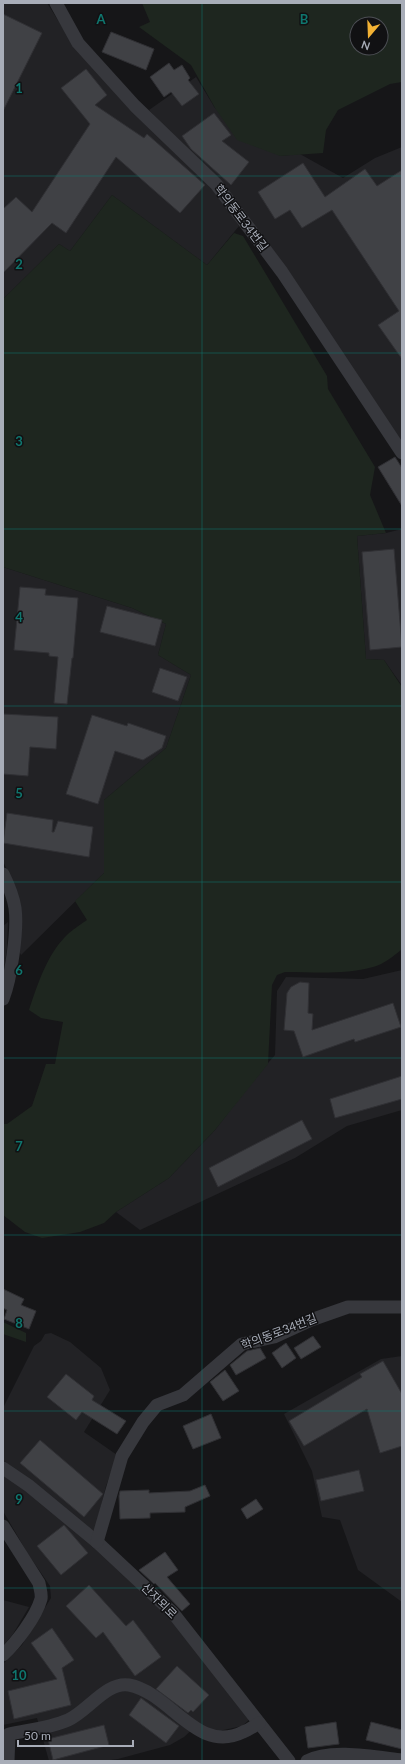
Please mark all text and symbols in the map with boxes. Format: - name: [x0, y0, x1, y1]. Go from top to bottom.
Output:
- text: A: [95, 11, 106, 27]
- text: B: [300, 11, 309, 27]
- north arrow: [349, 16, 389, 56]
- text: N: [359, 38, 372, 53]
- text: 1: [15, 80, 23, 96]
- street label: 학의동로34번길: [211, 181, 272, 254]
- text: 2: [15, 256, 23, 272]
- text: 3: [15, 433, 23, 449]
- text: 4: [15, 609, 23, 625]
- text: 5: [15, 785, 23, 801]
- text: 6: [15, 962, 23, 978]
- text: 7: [15, 1138, 23, 1154]
- street label: 학의동로34번길: [239, 1310, 319, 1353]
- text: 8: [15, 1315, 23, 1331]
- text: 9: [15, 1491, 23, 1507]
- street label: 산자뫼로: [138, 1580, 180, 1622]
- text: 10: [11, 1667, 27, 1683]
- scale bar: [18, 1722, 133, 1748]
- text: 50 m: [24, 1728, 51, 1743]

